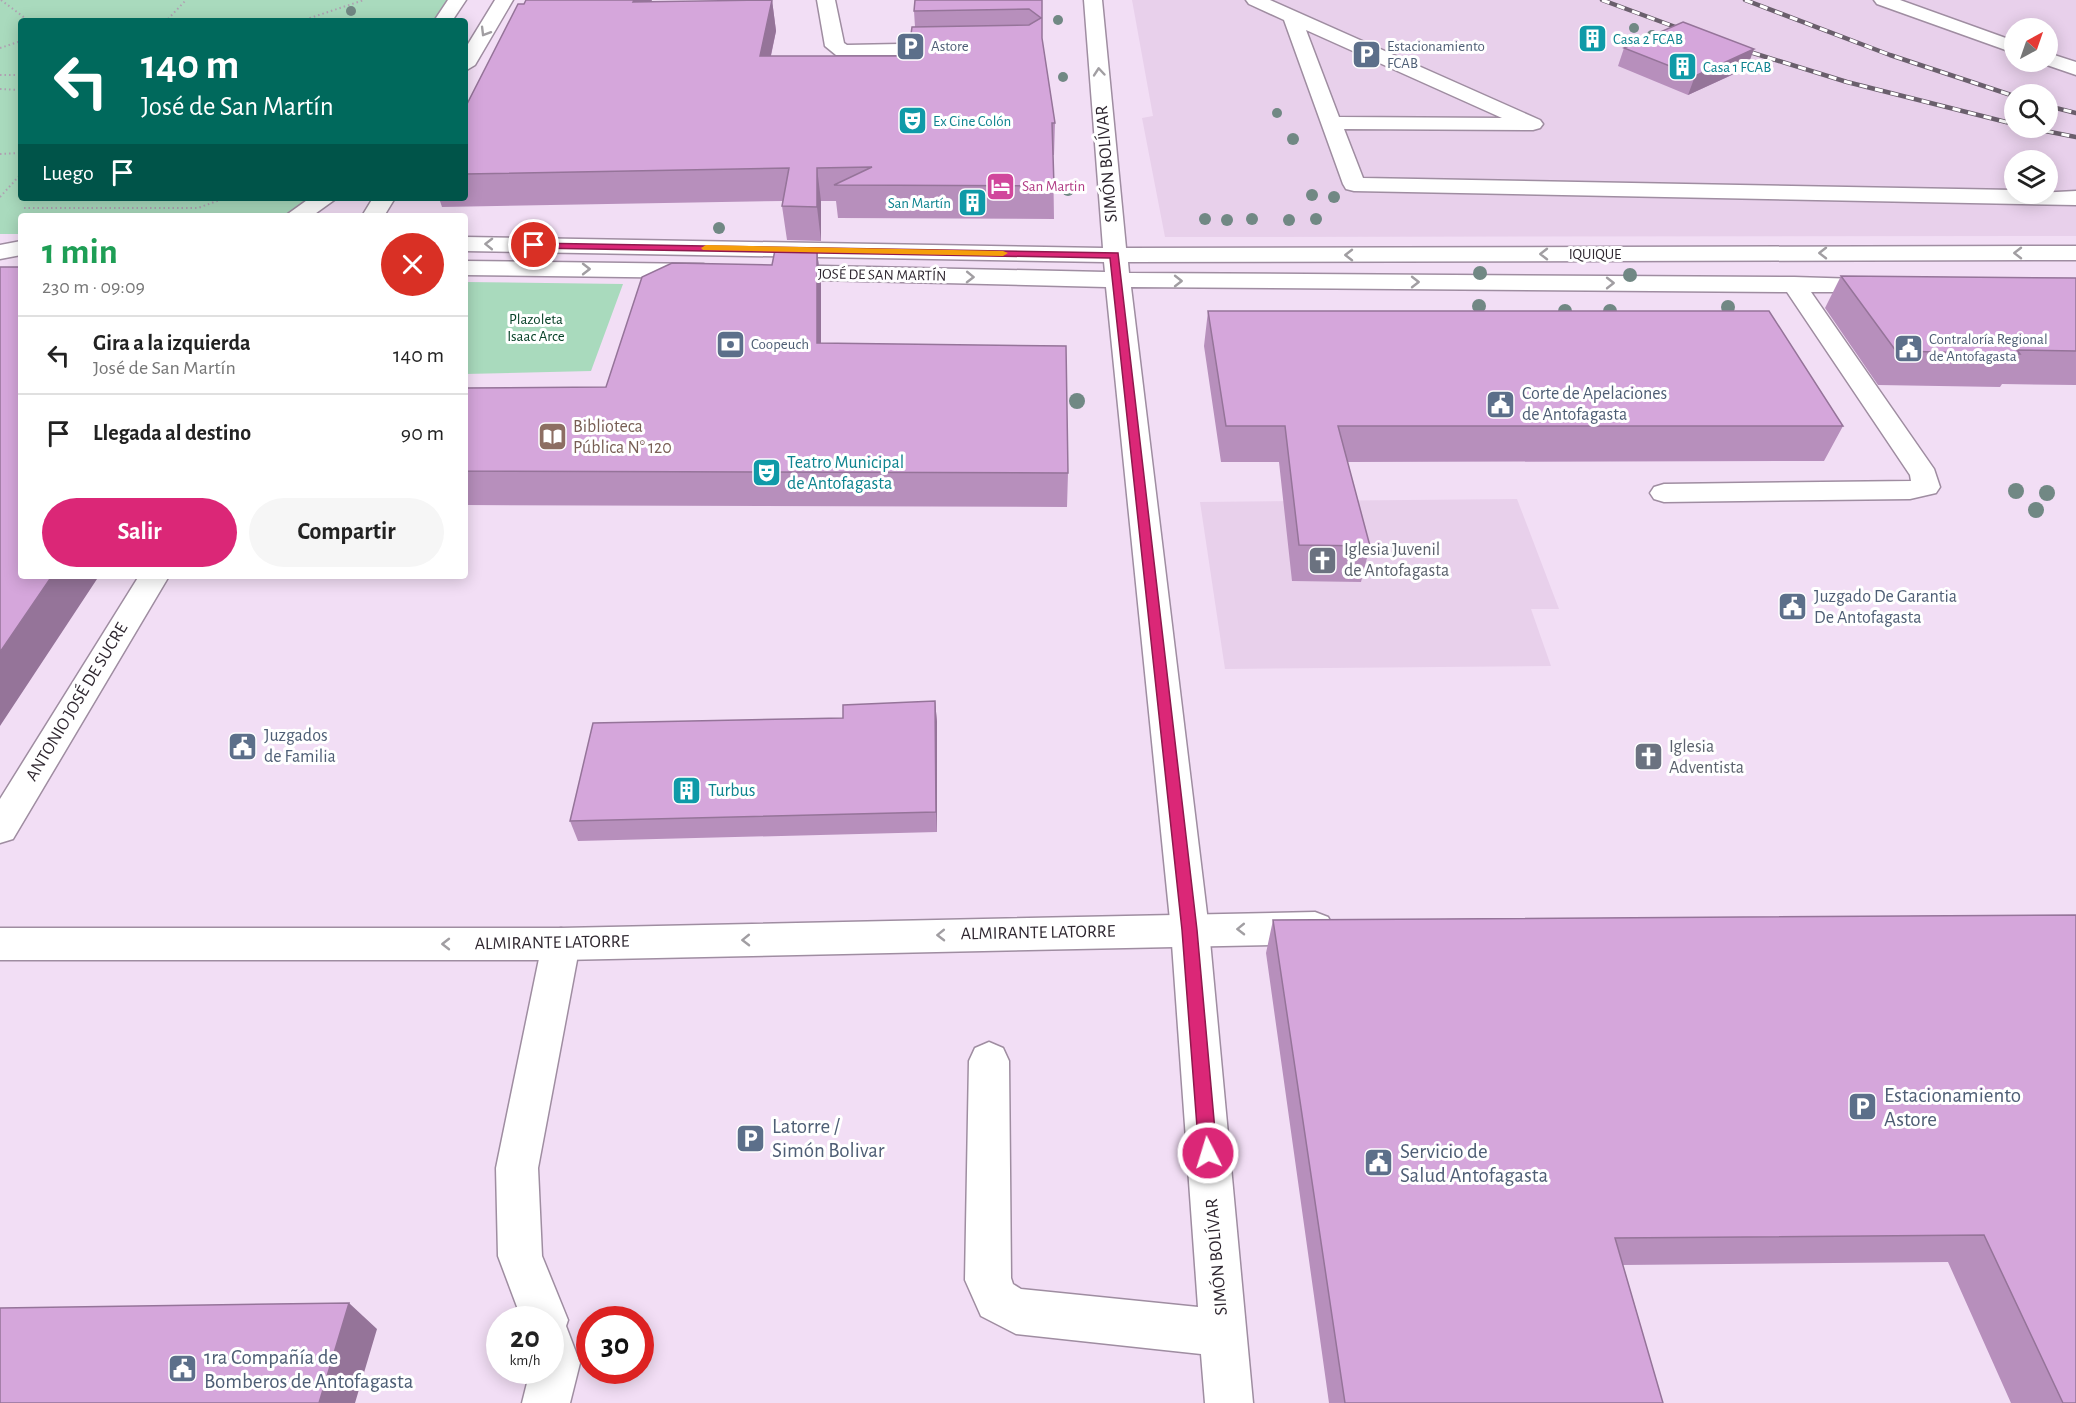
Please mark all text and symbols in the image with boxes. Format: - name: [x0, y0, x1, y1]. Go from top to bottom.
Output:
- north arrow: [2004, 18, 2058, 72]
- map controls: [2004, 18, 2058, 204]
- building icon: Casa 2 FCAB: [1576, 23, 1608, 55]
- one-way arrow: [480, 26, 492, 36]
- parking icon: Astore: [894, 30, 926, 62]
- place label: Casa 2 FCAB: [1613, 32, 1683, 47]
- place label: Astore: [931, 39, 969, 54]
- parking icon: Estacionamiento FCAB: [1350, 39, 1382, 71]
- place label: Estacionamiento FCAB: [1387, 39, 1485, 71]
- icon: left: [42, 42, 120, 120]
- text: 140 m: [141, 44, 239, 86]
- building icon: Casa 1 FCAB: [1666, 51, 1698, 83]
- place label: Casa 1 FCAB: [1703, 60, 1771, 75]
- one-way arrow: [1093, 67, 1106, 76]
- button: search: [2004, 84, 2058, 138]
- text: José de San Martín: [141, 93, 334, 120]
- theatre icon: Ex Cine Colón: [896, 105, 928, 137]
- street label: SIMÓN BOLÍVAR: [1090, 105, 1121, 224]
- place label: Ex Cine Colón: [933, 114, 1011, 129]
- button: layers: [2004, 150, 2058, 204]
- icon: arrive: [106, 156, 139, 189]
- text: Luego: [42, 162, 94, 184]
- hotel icon: San Martin: [985, 170, 1017, 202]
- place label: San Martin: [1022, 179, 1085, 194]
- building icon: San Martín: [956, 187, 988, 219]
- place label: San Martín: [888, 196, 951, 211]
- pin: [508, 219, 559, 270]
- icon: arrive: [517, 228, 550, 261]
- button: close: [381, 233, 444, 296]
- text: 1 min: [42, 234, 118, 270]
- one-way arrow: [485, 238, 494, 250]
- street label: IQUIQUE: [1569, 247, 1621, 262]
- one-way arrow: [1818, 247, 1827, 259]
- one-way arrow: [2013, 247, 2022, 259]
- one-way arrow: [1539, 248, 1548, 260]
- one-way arrow: [1344, 249, 1353, 261]
- one-way arrow: [582, 263, 591, 275]
- street label: JOSÉ DE SAN MARTÍN: [818, 264, 946, 284]
- one-way arrow: [966, 271, 975, 283]
- one-way arrow: [1173, 275, 1182, 287]
- one-way arrow: [1410, 276, 1419, 288]
- text: 230 m · 09:09: [42, 277, 145, 297]
- one-way arrow: [1605, 277, 1614, 289]
- park label: Plazoleta Isaac Arce: [507, 312, 565, 344]
- bank icon: Coopeuch: [714, 328, 746, 360]
- text: Gira a la izquierda: [93, 332, 251, 354]
- public building icon: Contraloría Regional de Antofagasta: [1892, 332, 1924, 364]
- place label: Contraloría Regional de Antofagasta: [1929, 332, 2048, 364]
- place label: Coopeuch: [751, 337, 809, 352]
- icon: left: [42, 339, 75, 372]
- text: 140 m: [393, 344, 444, 366]
- text: José de San Martín: [93, 358, 236, 378]
- place label: Corte de Apelaciones de Antofagasta: [1522, 385, 1667, 424]
- public building icon: Corte de Apelaciones de Antofagasta: [1485, 388, 1517, 420]
- icon: arrive: [42, 417, 75, 450]
- place label: Biblioteca Pública N° 120: [573, 418, 672, 457]
- library icon: Biblioteca Pública N° 120: [536, 421, 568, 453]
- text: Llegada al destino: [93, 422, 251, 444]
- text: 90 m: [401, 422, 444, 444]
- place label: Teatro Municipal de Antofagasta: [787, 454, 904, 493]
- theatre icon: Teatro Municipal de Antofagasta: [750, 457, 782, 489]
- button: Salir: [42, 498, 237, 567]
- button: Compartir: [249, 498, 444, 567]
- place label: Iglesia Juvenil de Antofagasta: [1344, 541, 1449, 580]
- church icon: Iglesia Juvenil de Antofagasta: [1307, 544, 1339, 576]
- place label: Juzgado De Garantia De Antofagasta: [1814, 588, 1957, 627]
- public building icon: Juzgado De Garantia De Antofagasta: [1777, 591, 1809, 623]
- street label: ANTONIO JOSÉ DE SUCRE: [20, 618, 132, 784]
- place label: Juzgados de Familia: [264, 727, 336, 766]
- public building icon: Juzgados de Familia: [227, 730, 259, 762]
- place label: Iglesia Adventista: [1669, 738, 1744, 777]
- church icon: Iglesia Adventista: [1632, 741, 1664, 773]
- building icon: Turbus: [671, 775, 703, 807]
- place label: Turbus: [708, 782, 755, 800]
- street label: ALMIRANTE LATORRE: [960, 923, 1116, 943]
- one-way arrow: [1236, 923, 1245, 935]
- one-way arrow: [936, 929, 945, 942]
- street label: ALMIRANTE LATORRE: [474, 933, 630, 953]
- one-way arrow: [741, 934, 750, 946]
- one-way arrow: [441, 938, 450, 950]
- place label: Estacionamiento Astore: [1884, 1085, 2021, 1130]
- parking icon: Estacionamiento Astore: [1847, 1091, 1879, 1123]
- place label: Latorre / Simón Bolivar: [772, 1116, 885, 1161]
- position arrow: [1176, 1121, 1240, 1185]
- parking icon: Latorre / Simón Bolivar: [735, 1122, 767, 1154]
- place label: Servicio de Salud Antofagasta: [1400, 1141, 1548, 1186]
- public building icon: Servicio de Salud Antofagasta: [1363, 1147, 1395, 1179]
- street label: SIMÓN BOLÍVAR: [1200, 1198, 1231, 1317]
- speed limit sign: 30: [576, 1306, 654, 1384]
- text: 20: [510, 1323, 540, 1353]
- place label: 1ra Compañía de Bomberos de Antofagasta: [204, 1347, 414, 1392]
- public building icon: 1ra Compañía de Bomberos de Antofagasta: [167, 1353, 199, 1385]
- text: km/h: [510, 1353, 540, 1368]

